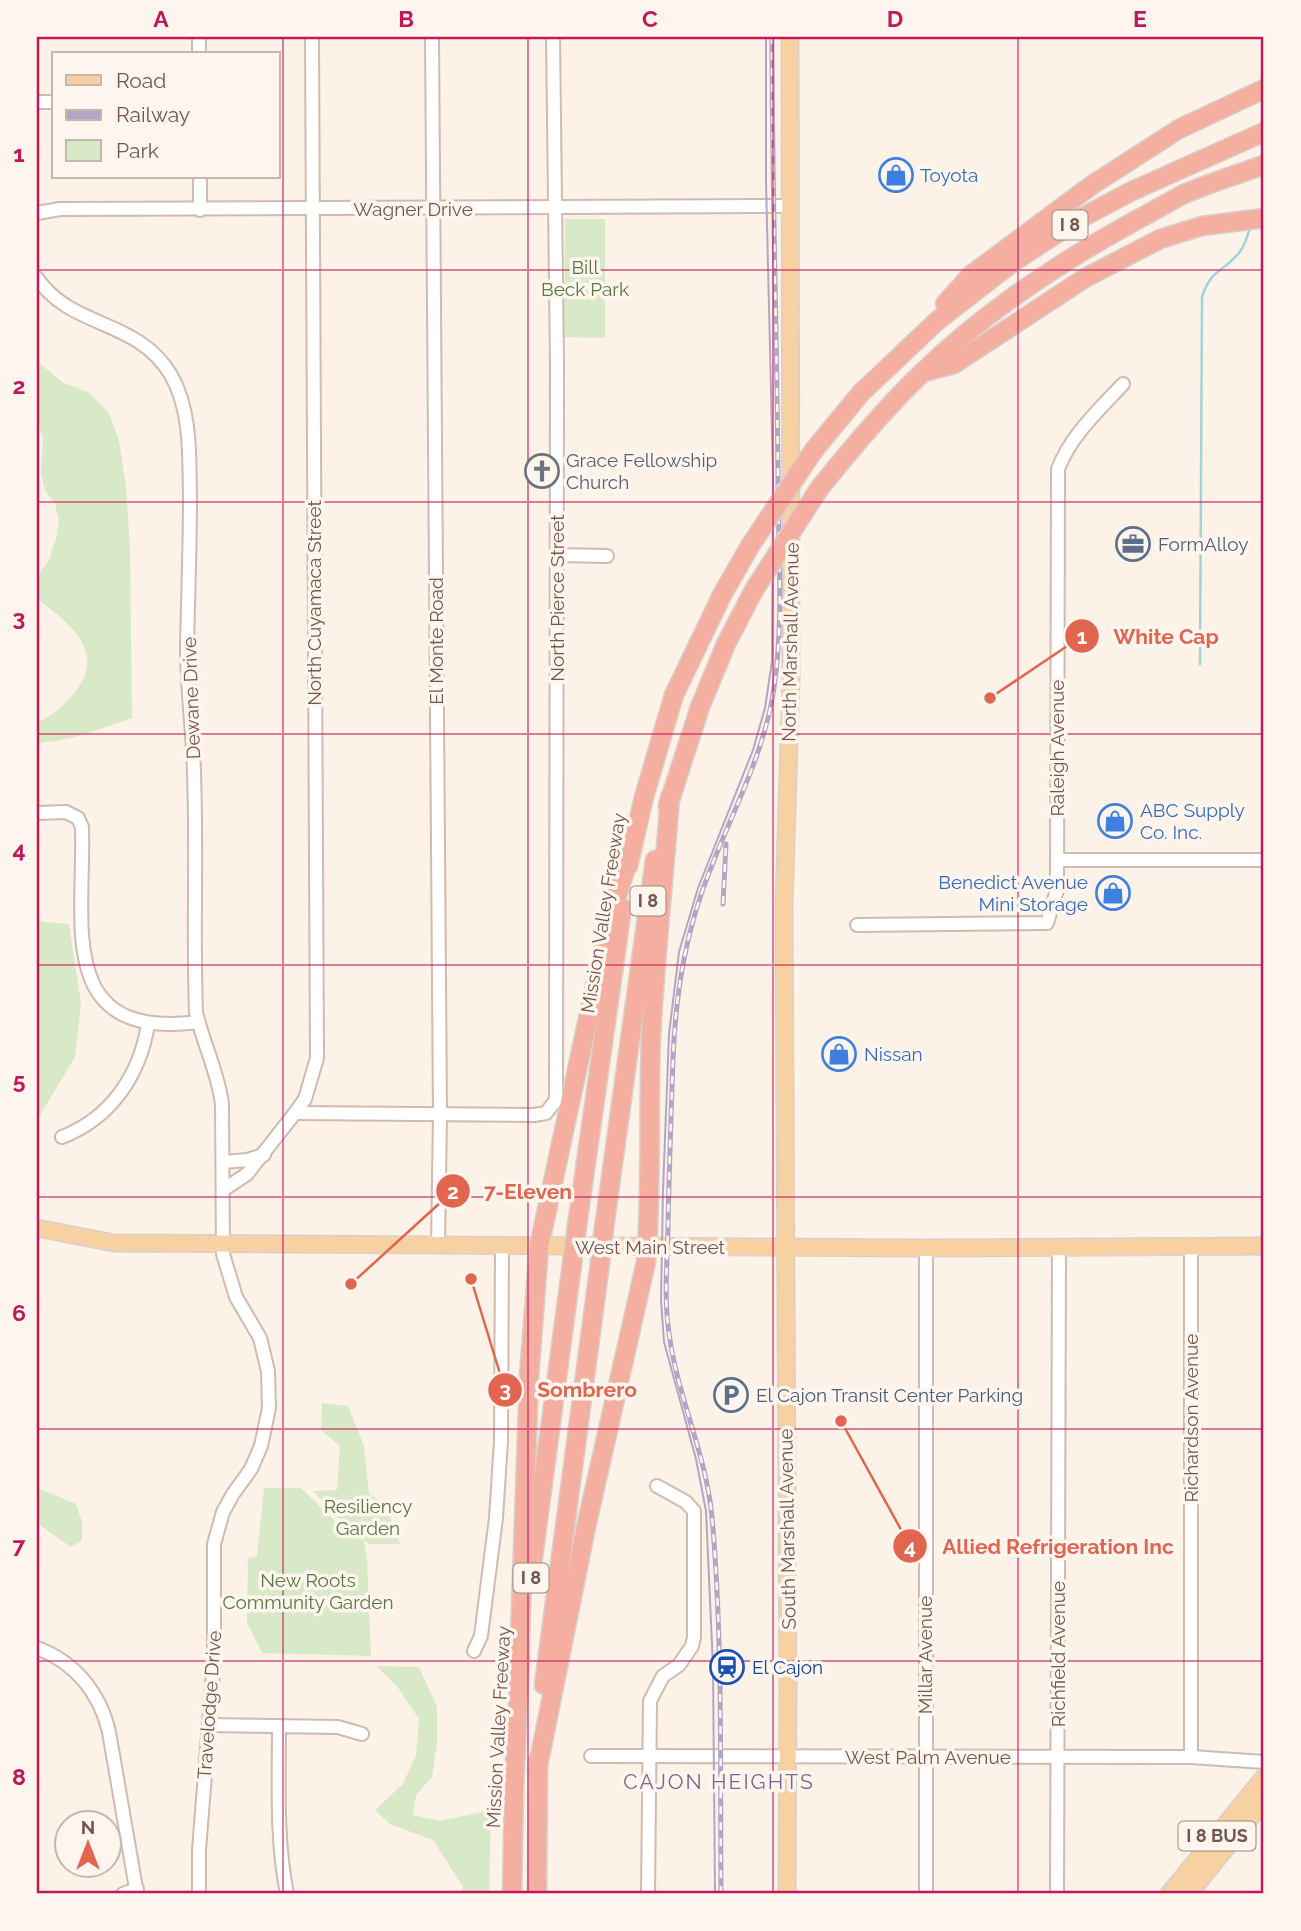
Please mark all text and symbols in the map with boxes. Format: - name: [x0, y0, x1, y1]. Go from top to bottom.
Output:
- text: A: [153, 5, 169, 32]
- text: B: [398, 5, 414, 32]
- text: C: [642, 5, 658, 32]
- text: D: [887, 5, 903, 32]
- text: E: [1133, 5, 1147, 32]
- legend: [52, 52, 280, 178]
- text: Road: [116, 68, 166, 93]
- text: Railway: [116, 102, 190, 127]
- text: Park: [116, 138, 159, 163]
- text: 1: [13, 140, 25, 167]
- shop icon: Toyota: [877, 156, 915, 194]
- place label: Toyota: [920, 164, 978, 186]
- street label: Wagner Drive: [353, 198, 473, 220]
- road number: I 8: [1052, 210, 1088, 240]
- park label: Bill Beck Park: [541, 256, 629, 300]
- text: 2: [13, 372, 25, 399]
- place label: Grace Fellowship Church: [566, 449, 717, 493]
- church icon: Grace Fellowship Church: [523, 452, 561, 490]
- street label: North Cuyamaca Street: [303, 500, 325, 706]
- street label: North Pierce Street: [546, 514, 568, 682]
- office icon: FormAlloy: [1114, 525, 1152, 563]
- place label: FormAlloy: [1158, 533, 1248, 555]
- street label: North Marshall Avenue: [777, 542, 803, 742]
- street label: El Monte Road: [425, 577, 447, 705]
- text: 3: [13, 604, 25, 631]
- callout: White Cap: [1064, 615, 1233, 657]
- text: 1: [1077, 624, 1087, 649]
- text: White Cap: [1113, 624, 1219, 649]
- street label: Dewane Drive: [178, 636, 204, 760]
- street label: Raleigh Avenue: [1046, 680, 1068, 816]
- place label: ABC Supply Co. Inc.: [1140, 799, 1245, 843]
- shop icon: ABC Supply Co. Inc.: [1096, 802, 1134, 840]
- street label: Mission Valley Freeway: [576, 811, 630, 1015]
- text: 4: [12, 836, 26, 863]
- place label: Benedict Avenue Mini Storage: [938, 871, 1088, 915]
- shop icon: Benedict Avenue Mini Storage: [1094, 874, 1132, 912]
- road number: I 8: [630, 887, 666, 916]
- shop icon: Nissan: [820, 1035, 858, 1073]
- place label: Nissan: [864, 1043, 923, 1065]
- text: 5: [13, 1067, 26, 1094]
- callout: 7-Eleven: [435, 1170, 587, 1212]
- text: 2: [447, 1179, 459, 1204]
- text: 7-Eleven: [484, 1179, 572, 1204]
- street label: West Main Street: [575, 1236, 726, 1258]
- text: 6: [12, 1299, 26, 1326]
- street label: Richardson Avenue: [1180, 1333, 1202, 1503]
- callout: Sombrero: [488, 1369, 651, 1411]
- parking icon: El Cajon Transit Center Parking: [712, 1376, 750, 1414]
- text: 3: [499, 1377, 511, 1402]
- text: Sombrero: [537, 1377, 637, 1402]
- place label: El Cajon Transit Center Parking: [756, 1384, 1023, 1406]
- street label: South Marshall Avenue: [774, 1428, 800, 1630]
- park label: Resiliency Garden: [324, 1495, 412, 1539]
- callout: Allied Refrigeration Inc: [893, 1525, 1187, 1567]
- text: 7: [13, 1531, 26, 1558]
- text: 4: [904, 1534, 916, 1559]
- text: Allied Refrigeration Inc: [942, 1534, 1174, 1559]
- road number: I 8: [514, 1563, 548, 1592]
- park label: New Roots Community Garden: [222, 1569, 394, 1613]
- street label: Richfield Avenue: [1047, 1581, 1069, 1727]
- street label: Millar Avenue: [914, 1596, 936, 1714]
- street label: Mission Valley Freeway: [482, 1625, 514, 1829]
- street label: Travelodge Drive: [193, 1630, 225, 1780]
- station icon: El Cajon: [708, 1648, 746, 1686]
- place label: El Cajon: [752, 1656, 823, 1678]
- street label: West Palm Avenue: [845, 1746, 1011, 1768]
- text: 8: [12, 1763, 26, 1790]
- district label: CAJON HEIGHTS: [623, 1769, 815, 1794]
- north arrow: [52, 1808, 122, 1878]
- text: N: [81, 1816, 95, 1838]
- road number: I 8 BUS: [1178, 1822, 1256, 1850]

